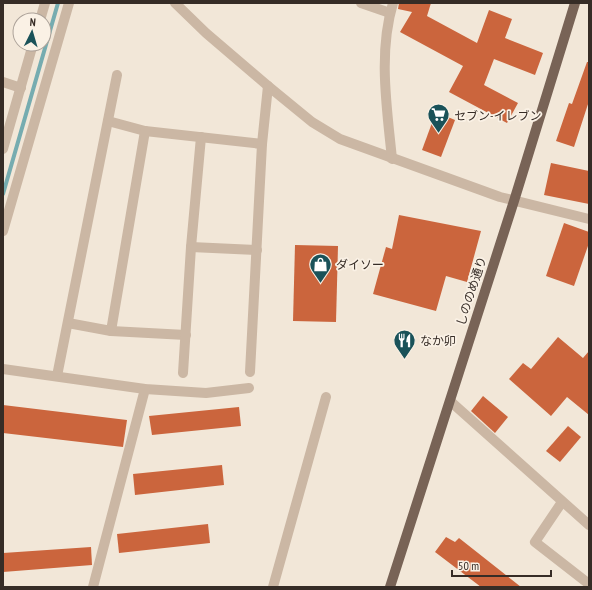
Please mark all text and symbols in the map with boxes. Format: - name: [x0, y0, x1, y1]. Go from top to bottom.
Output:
- north arrow: [12, 12, 52, 52]
- text: N: [29, 15, 36, 29]
- supermarket icon: セブン-イレブン: [426, 102, 452, 135]
- place label: セブン-イレブン: [454, 108, 542, 123]
- shop icon: ダイソー: [307, 251, 333, 284]
- street label: しののめ通り: [453, 254, 489, 328]
- place label: ダイソー: [336, 257, 384, 272]
- restaurant icon: なか卯: [391, 327, 417, 360]
- place label: なか卯: [420, 333, 456, 348]
- scale bar: [452, 552, 551, 578]
- text: 50 m: [458, 558, 479, 573]

